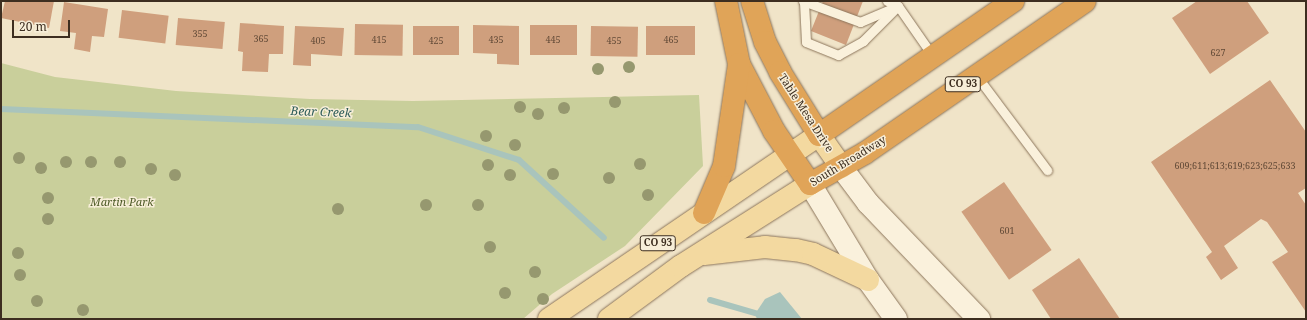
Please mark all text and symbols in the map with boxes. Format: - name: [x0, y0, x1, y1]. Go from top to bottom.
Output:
- scale bar: [14, 12, 72, 38]
- text: 20 m: [19, 18, 47, 35]
- house number: 355: [192, 29, 208, 39]
- house number: 365: [253, 34, 269, 44]
- house number: 415: [371, 35, 387, 45]
- house number: 435: [488, 35, 504, 45]
- house number: 445: [545, 35, 561, 45]
- house number: 465: [663, 35, 679, 45]
- house number: 405: [310, 36, 326, 46]
- house number: 425: [428, 36, 444, 46]
- house number: 455: [606, 36, 622, 46]
- house number: 627: [1210, 48, 1226, 58]
- street label: Table Mesa Drive: [776, 71, 836, 155]
- road number: CO 93: [944, 76, 982, 92]
- water label: Bear Creek: [290, 104, 352, 120]
- street label: South Broadway: [808, 133, 888, 189]
- house number: 609;611;613;619;623;625;633: [1174, 161, 1296, 171]
- park label: Martin Park: [90, 195, 154, 209]
- house number: 601: [999, 226, 1015, 236]
- road number: CO 93: [639, 235, 677, 251]

